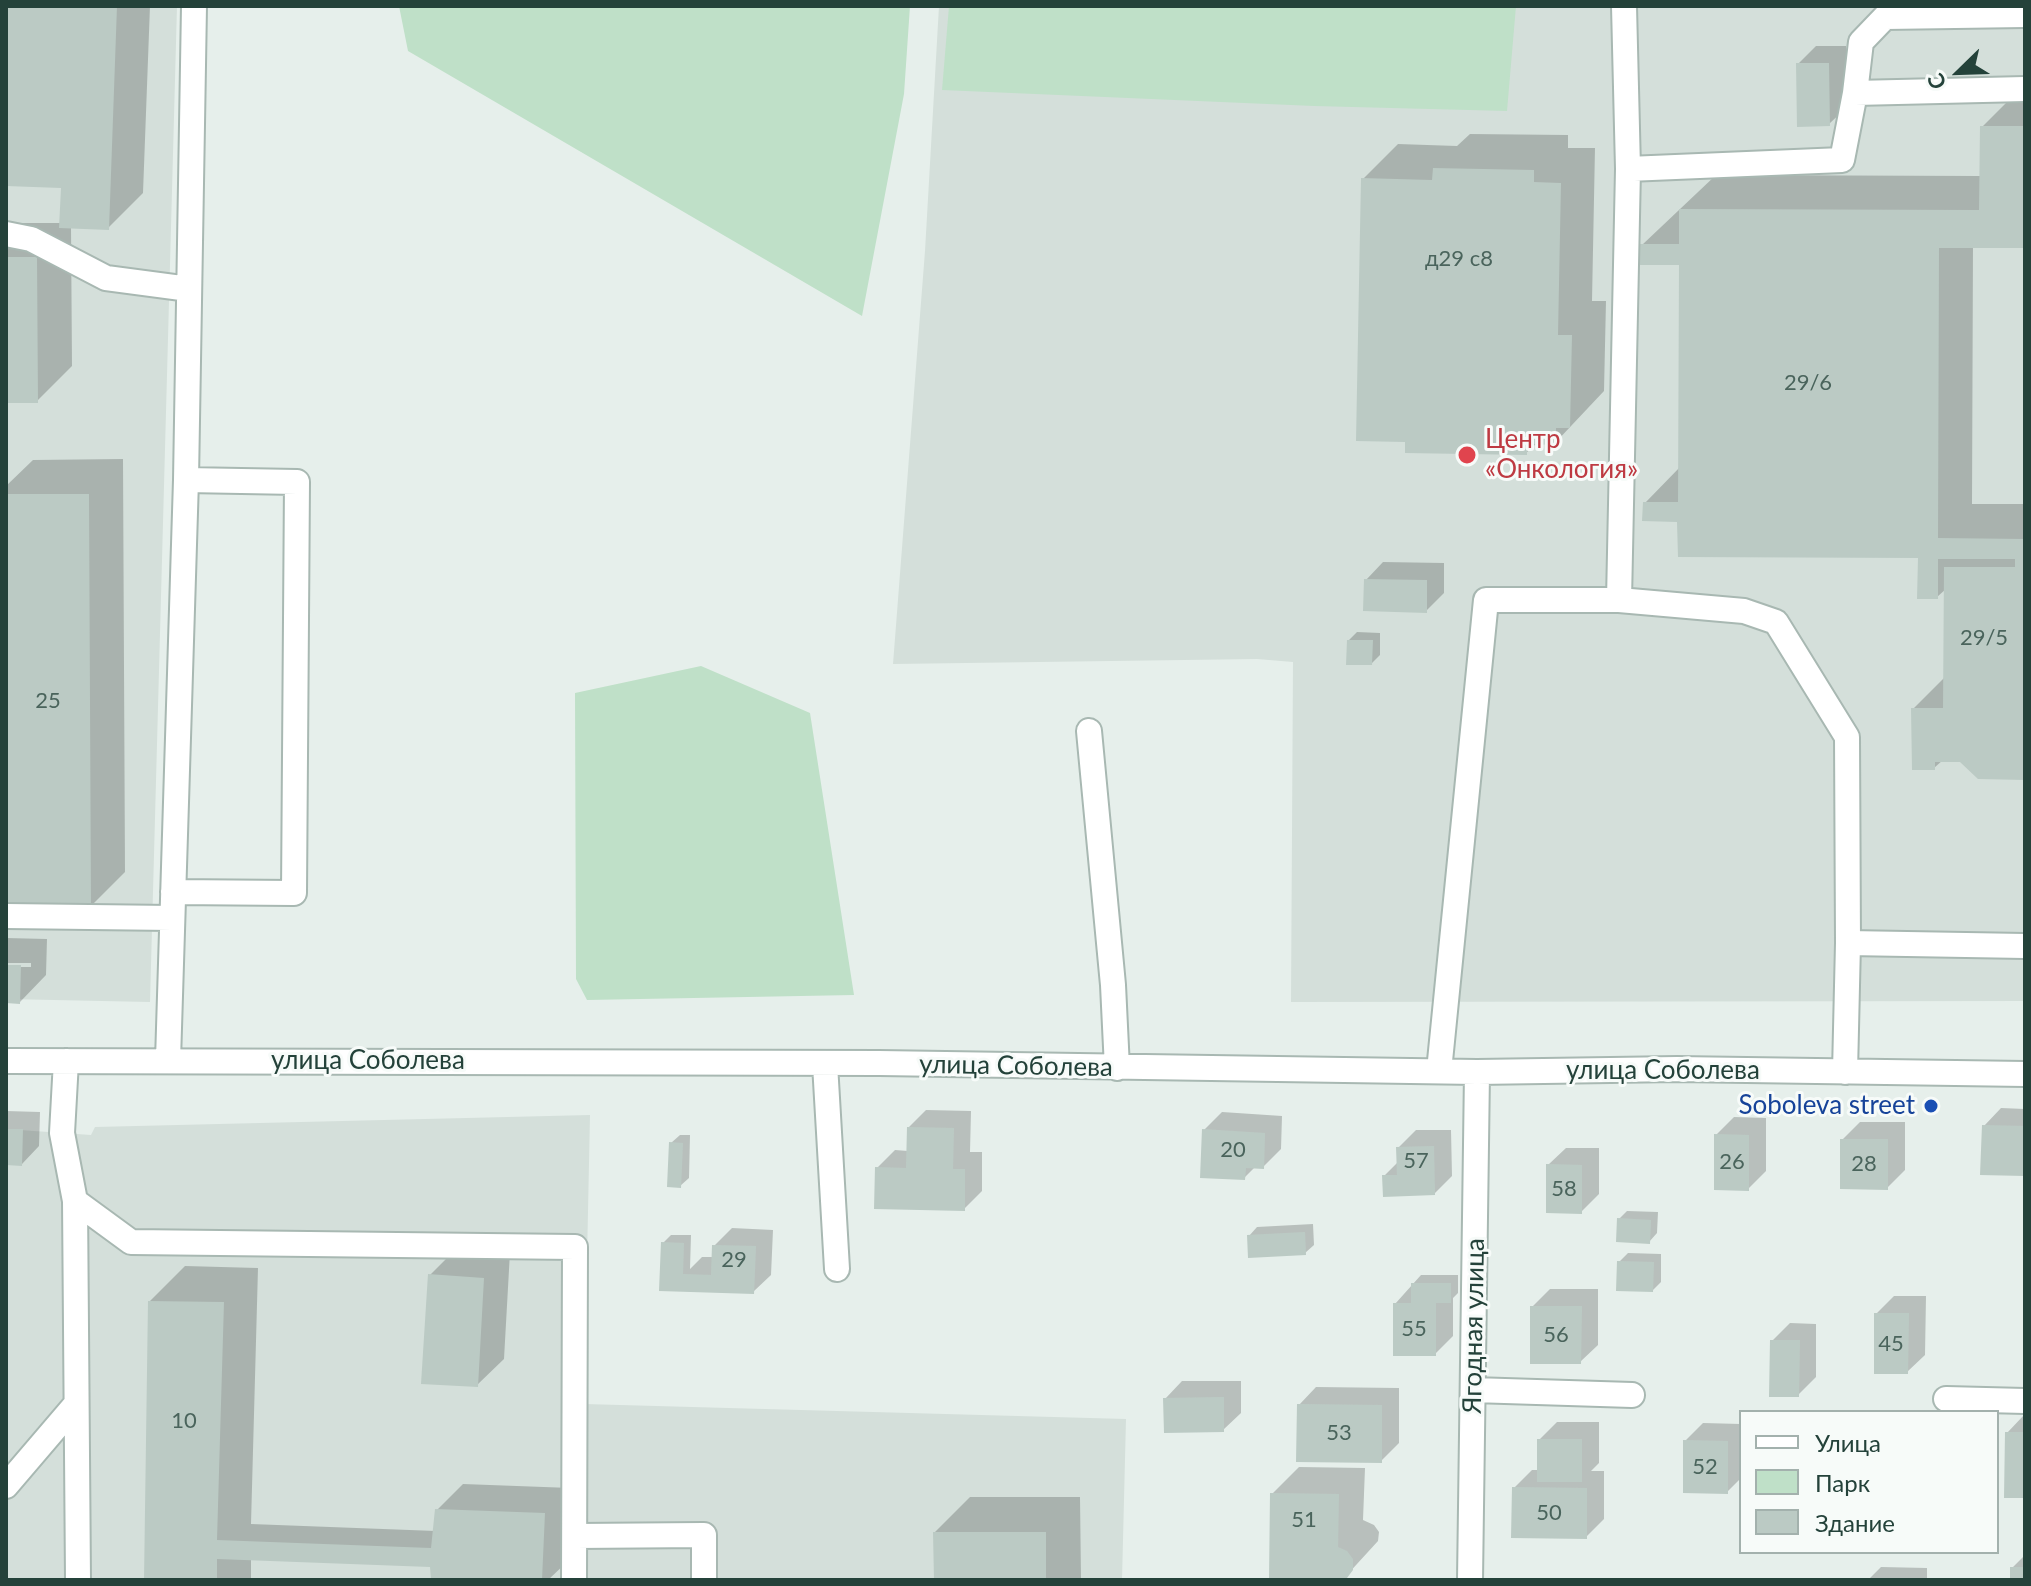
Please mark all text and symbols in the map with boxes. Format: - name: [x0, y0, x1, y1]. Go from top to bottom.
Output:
- north arrow: [1919, 32, 1999, 112]
- text: С: [1921, 70, 1952, 94]
- house number: д29 с8: [1425, 246, 1493, 272]
- house number: 29/6: [1784, 370, 1832, 396]
- place label: Центр «Онкология»: [1485, 424, 1638, 486]
- marker: Центр «Онкология»: [1456, 444, 1478, 466]
- house number: 29/5: [1960, 625, 2008, 651]
- house number: 25: [35, 688, 61, 714]
- street label: улица Соболева: [271, 1045, 465, 1077]
- street label: улица Соболева: [919, 1049, 1113, 1083]
- street label: улица Соболева: [1566, 1055, 1760, 1087]
- place label: Soboleva street: [1738, 1090, 1915, 1122]
- marker: Soboleva street: [1922, 1097, 1940, 1115]
- house number: 20: [1220, 1137, 1246, 1163]
- house number: 57: [1403, 1148, 1429, 1174]
- house number: 26: [1719, 1149, 1745, 1175]
- house number: 28: [1851, 1151, 1877, 1177]
- house number: 58: [1551, 1176, 1577, 1202]
- street label: Ягодная улица: [1457, 1238, 1491, 1414]
- house number: 29: [721, 1247, 747, 1273]
- house number: 55: [1401, 1316, 1427, 1342]
- house number: 56: [1543, 1322, 1569, 1348]
- house number: 45: [1878, 1331, 1904, 1357]
- house number: 10: [171, 1408, 197, 1434]
- legend: [1739, 1410, 1999, 1554]
- house number: 53: [1326, 1420, 1352, 1446]
- text: Улица: [1815, 1428, 1881, 1457]
- house number: 52: [1692, 1454, 1718, 1480]
- text: Парк: [1815, 1468, 1870, 1497]
- house number: 50: [1536, 1500, 1562, 1526]
- house number: 51: [1291, 1507, 1317, 1533]
- text: Здание: [1815, 1508, 1895, 1537]

